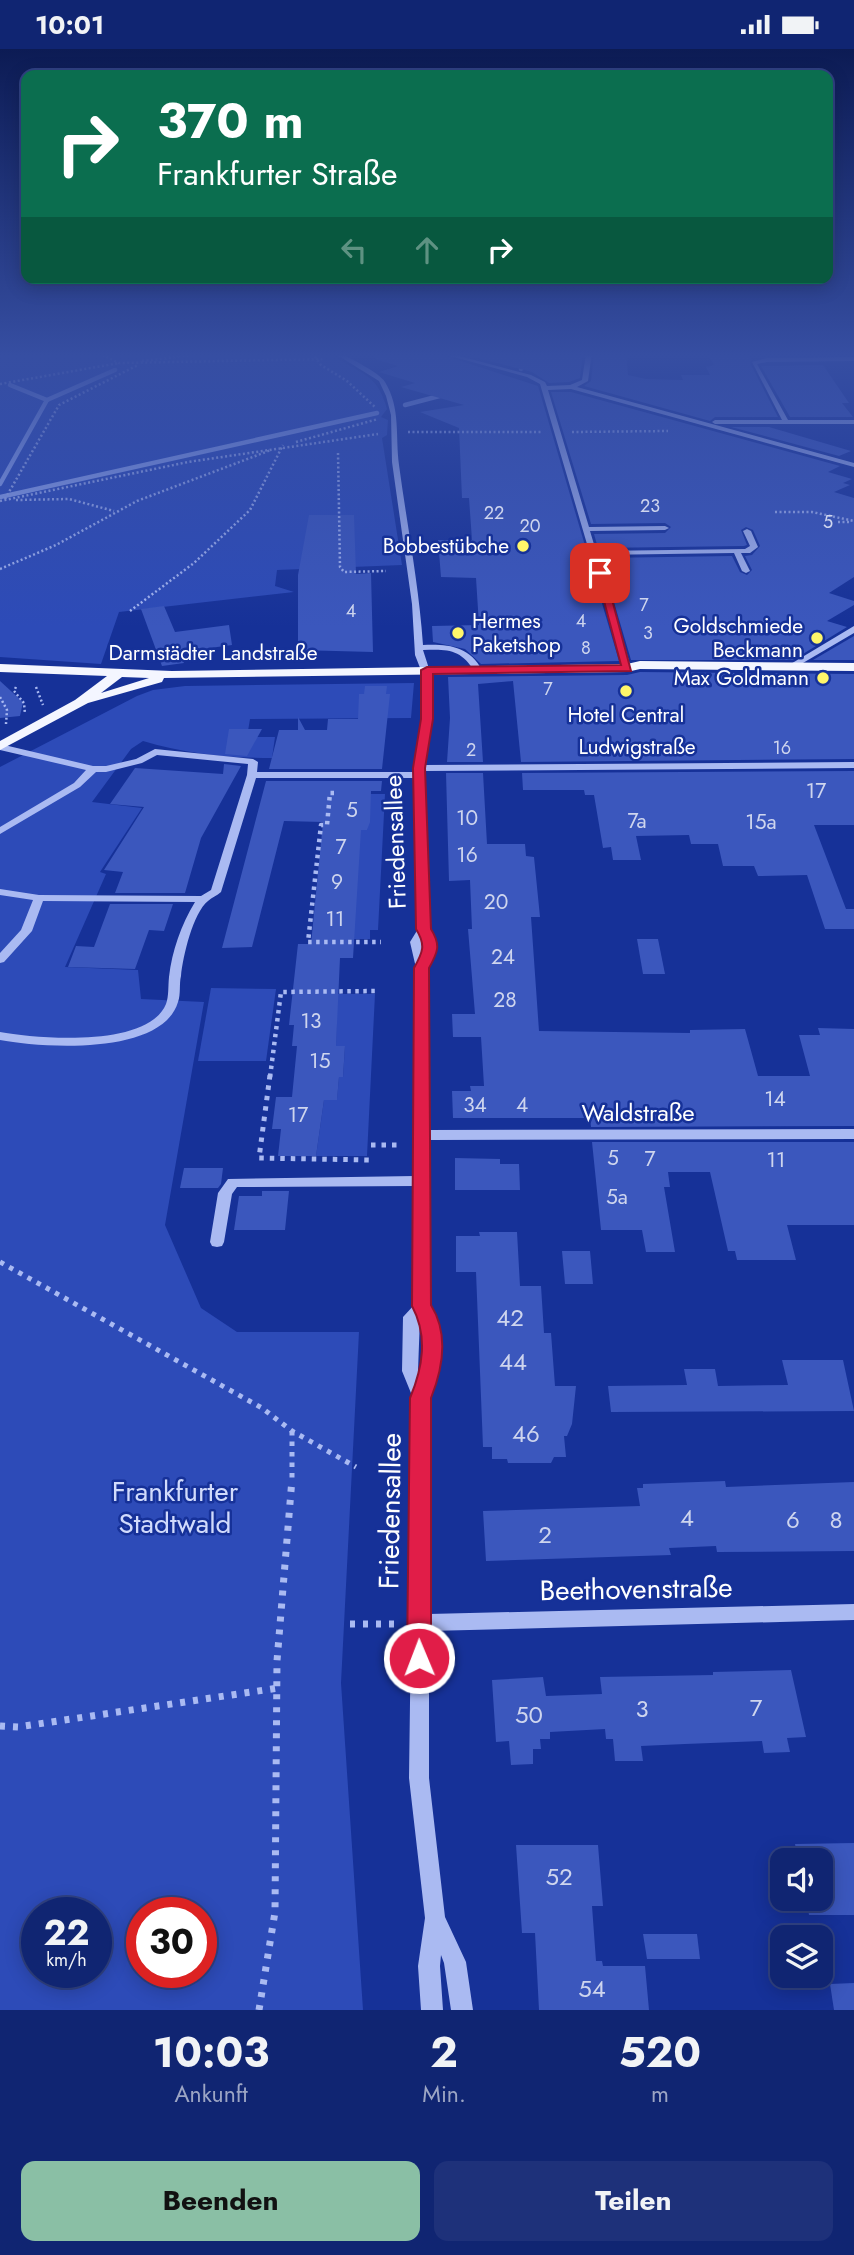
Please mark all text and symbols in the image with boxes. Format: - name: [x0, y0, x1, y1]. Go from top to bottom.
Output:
- text: 10:01: [35, 6, 104, 44]
- text: 370 m: [157, 86, 304, 156]
- icon: right: [42, 98, 133, 189]
- text: Frankfurter Straße: [157, 151, 397, 197]
- icon: left: [335, 231, 373, 269]
- icon: ahead: [408, 231, 446, 269]
- icon: right: [481, 231, 519, 269]
- house number: 23: [640, 493, 660, 519]
- house number: 22: [484, 500, 504, 526]
- house number: 5: [823, 509, 833, 535]
- house number: 20: [519, 513, 541, 539]
- place label: Bobbestübche: [383, 531, 509, 561]
- marker: Bobbestübche: [515, 538, 531, 554]
- pin: [570, 543, 630, 603]
- icon: arrive: [581, 554, 619, 592]
- house number: 7: [639, 592, 649, 618]
- house number: 4: [346, 598, 356, 624]
- place label: Hermes Paketshop: [472, 606, 561, 660]
- house number: 4: [576, 608, 586, 634]
- place label: Goldschmiede Beckmann: [673, 611, 803, 665]
- house number: 3: [643, 620, 653, 646]
- marker: Hermes Paketshop: [450, 625, 466, 641]
- marker: Goldschmiede Beckmann: [809, 630, 825, 646]
- house number: 8: [581, 635, 591, 661]
- street label: Darmstädter Landstraße: [108, 638, 318, 668]
- place label: Max Goldmann: [674, 663, 809, 693]
- marker: Max Goldmann: [815, 670, 831, 686]
- house number: 7: [543, 676, 553, 702]
- marker: Hotel Central: [618, 683, 634, 699]
- place label: Hotel Central: [568, 700, 684, 730]
- street label: Ludwigstraße: [578, 732, 696, 762]
- house number: 16: [773, 735, 791, 761]
- house number: 2: [466, 737, 476, 763]
- street label: Friedensallee: [375, 774, 415, 910]
- house number: 17: [806, 776, 826, 806]
- house number: 5: [346, 795, 358, 825]
- house number: 10: [456, 803, 478, 833]
- house number: 7a: [627, 806, 647, 836]
- house number: 15a: [745, 807, 777, 837]
- house number: 7: [335, 832, 347, 862]
- house number: 16: [456, 840, 478, 870]
- house number: 9: [331, 867, 343, 897]
- house number: 20: [484, 887, 508, 917]
- house number: 11: [326, 904, 344, 934]
- house number: 24: [491, 942, 515, 972]
- house number: 28: [493, 985, 517, 1015]
- house number: 13: [301, 1006, 321, 1036]
- house number: 15: [309, 1046, 331, 1076]
- house number: 14: [764, 1084, 786, 1114]
- house number: 34: [463, 1090, 487, 1120]
- house number: 4: [516, 1090, 528, 1120]
- street label: Waldstraße: [581, 1095, 695, 1130]
- house number: 17: [288, 1100, 308, 1130]
- house number: 5: [607, 1143, 619, 1173]
- house number: 7: [644, 1144, 656, 1174]
- house number: 11: [767, 1145, 785, 1175]
- house number: 5a: [606, 1182, 628, 1212]
- house number: 42: [496, 1300, 524, 1335]
- house number: 44: [499, 1344, 527, 1379]
- house number: 46: [512, 1416, 540, 1451]
- street label: Friedensallee: [368, 1433, 412, 1589]
- park label: Frankfurter Stadtwald: [112, 1471, 239, 1544]
- house number: 4: [680, 1500, 694, 1535]
- house number: 6: [786, 1502, 800, 1537]
- house number: 8: [829, 1502, 843, 1537]
- house number: 2: [538, 1517, 552, 1552]
- street label: Beethovenstraße: [539, 1567, 733, 1611]
- position arrow: [382, 1621, 456, 1695]
- house number: 7: [750, 1690, 763, 1725]
- house number: 3: [635, 1691, 649, 1726]
- house number: 50: [515, 1697, 543, 1732]
- map controls: [770, 1848, 833, 1988]
- button: sound: [770, 1848, 833, 1911]
- house number: 52: [545, 1859, 573, 1894]
- speed limit sign: 30: [126, 1897, 217, 1988]
- text: 22: [44, 1908, 89, 1958]
- button: layers: [770, 1925, 833, 1988]
- text: km/h: [46, 1947, 87, 1973]
- house number: 54: [578, 1971, 606, 2006]
- text: 10:03: [153, 2022, 269, 2083]
- text: 2: [430, 2022, 458, 2083]
- text: 520: [619, 2022, 701, 2083]
- text: Ankunft: [174, 2077, 248, 2111]
- text: Min.: [422, 2077, 466, 2111]
- text: m: [651, 2077, 669, 2111]
- button: Beenden: [21, 2161, 420, 2241]
- button: Teilen: [434, 2161, 833, 2241]

